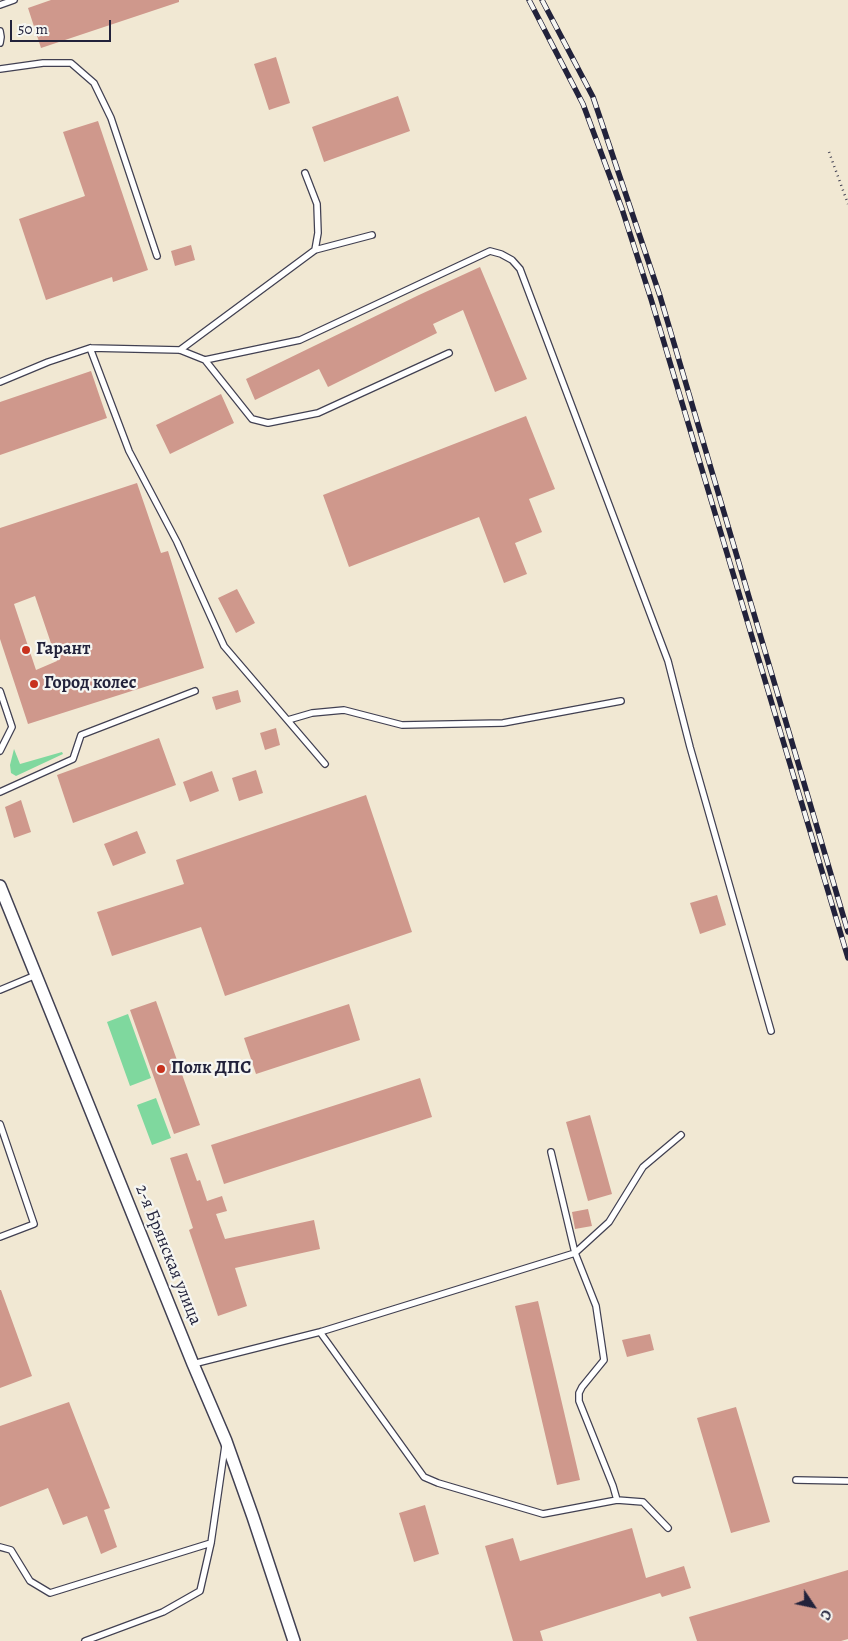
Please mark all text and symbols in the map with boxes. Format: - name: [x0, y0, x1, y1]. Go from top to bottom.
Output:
- scale bar: [12, 10, 114, 42]
- text: 50 m: [18, 19, 48, 39]
- place label: Гарант: [36, 639, 90, 661]
- marker: Гарант: [20, 644, 32, 656]
- place label: Город колес: [44, 673, 136, 695]
- marker: Город колес: [28, 678, 40, 690]
- place label: Полк ДПС: [171, 1058, 251, 1080]
- marker: Полк ДПС: [155, 1063, 167, 1075]
- street label: 2-я Брянская улица: [130, 1182, 206, 1328]
- north arrow: [788, 1581, 838, 1631]
- text: С: [816, 1606, 836, 1624]

